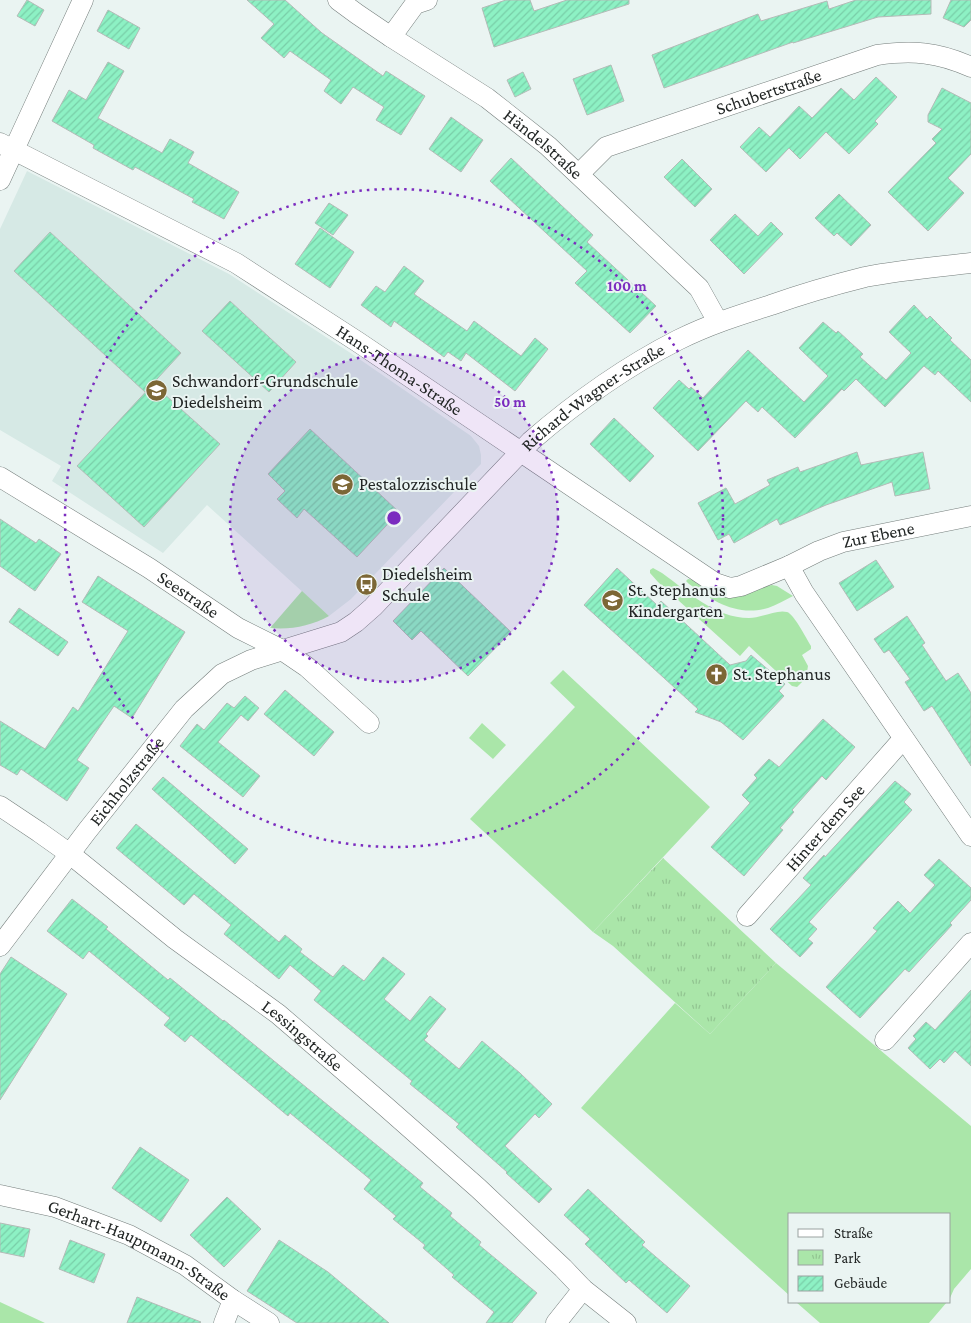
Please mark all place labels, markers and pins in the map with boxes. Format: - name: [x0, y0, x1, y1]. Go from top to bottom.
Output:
- place label: Schwandorf-Grundschule Diedelsheim: [172, 371, 358, 412]
- school or university icon: Schwandorf-Grundschule Diedelsheim: [144, 379, 168, 403]
- school or university icon: Pestalozzischule: [331, 472, 355, 496]
- place label: Pestalozzischule: [359, 474, 477, 494]
- centre of rings: [385, 509, 403, 527]
- place label: Diedelsheim Schule: [382, 564, 473, 605]
- bus stop icon: Diedelsheim Schule: [354, 572, 378, 596]
- place label: St. Stephanus Kindergarten: [628, 580, 726, 621]
- school or university icon: St. Stephanus Kindergarten: [600, 588, 624, 612]
- church icon: St. Stephanus: [705, 662, 729, 686]
- place label: St. Stephanus: [733, 664, 831, 684]

